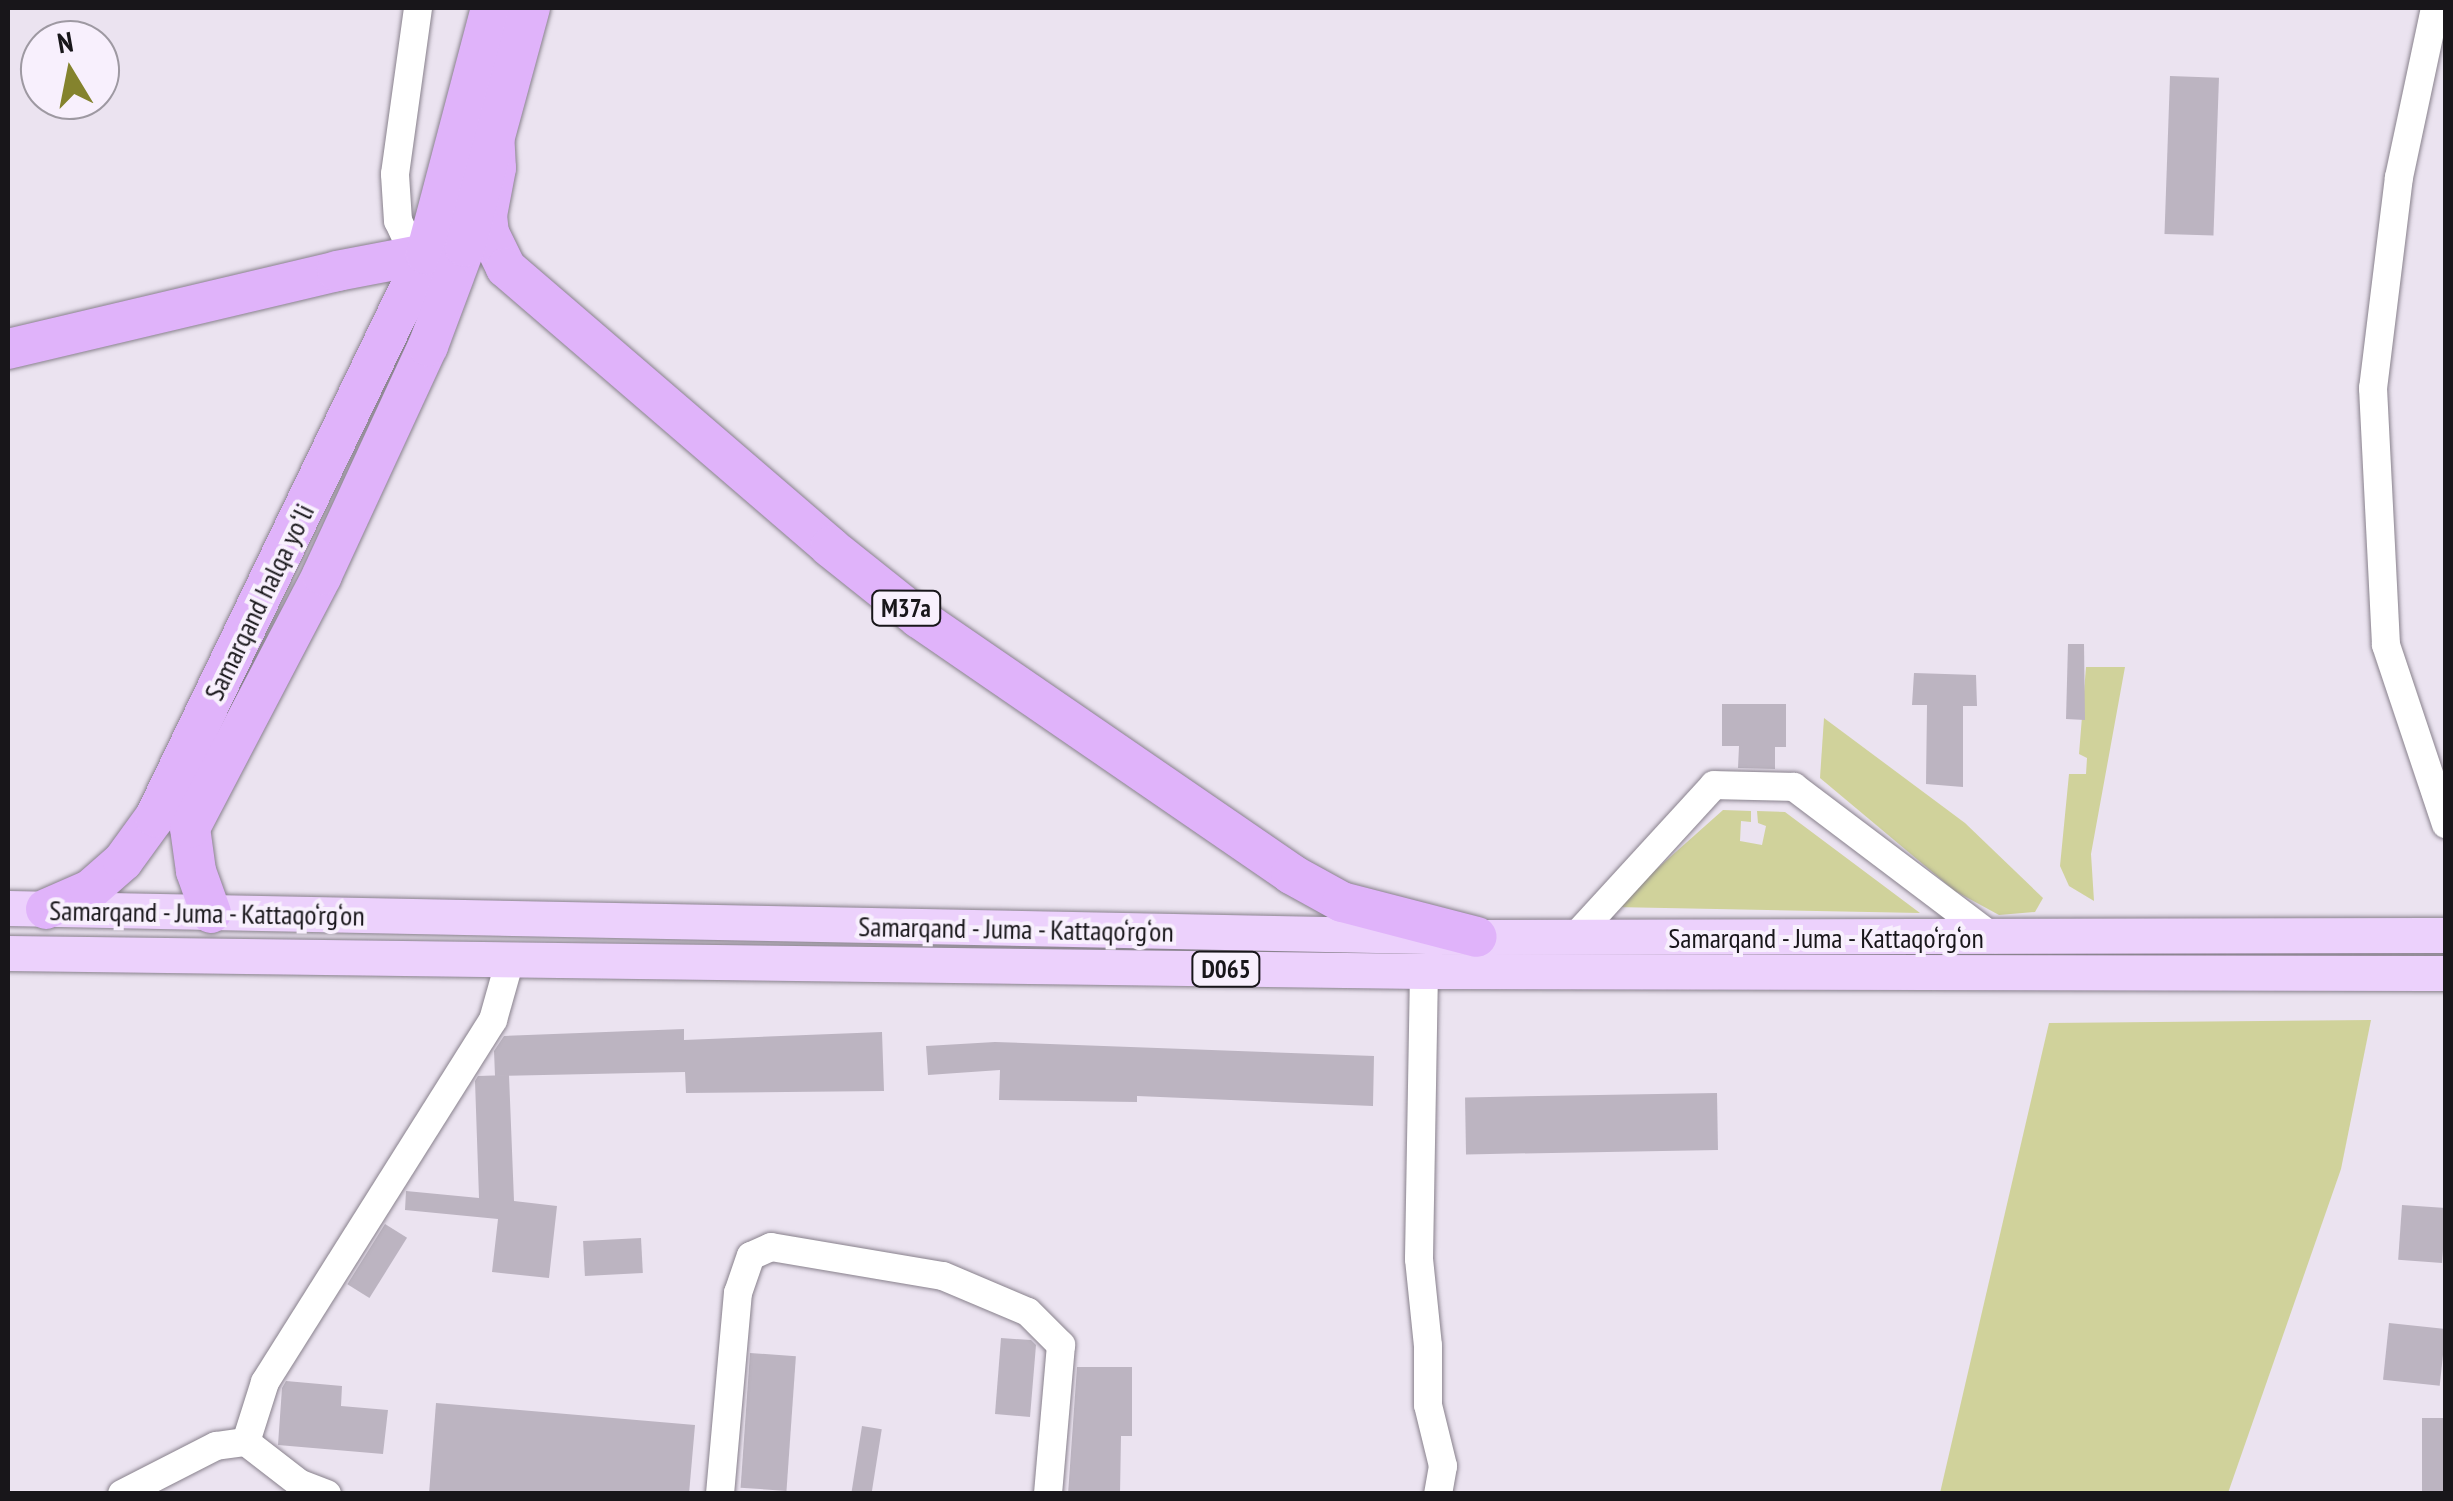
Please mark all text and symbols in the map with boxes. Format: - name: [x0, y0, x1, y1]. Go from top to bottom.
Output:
- north arrow: [20, 20, 120, 120]
- text: N: [54, 22, 76, 61]
- street label: Samarqand halqa yoʻli: [197, 498, 321, 706]
- road number: M37a: [871, 588, 941, 628]
- street label: Samarqand - Juma - Kattaqo‘rg‘on: [47, 893, 367, 933]
- street label: Samarqand - Juma - Kattaqo‘rg‘on: [856, 909, 1176, 949]
- street label: Samarqand - Juma - Kattaqo‘rg‘on: [1666, 921, 1986, 955]
- road number: D065: [1191, 949, 1261, 989]

